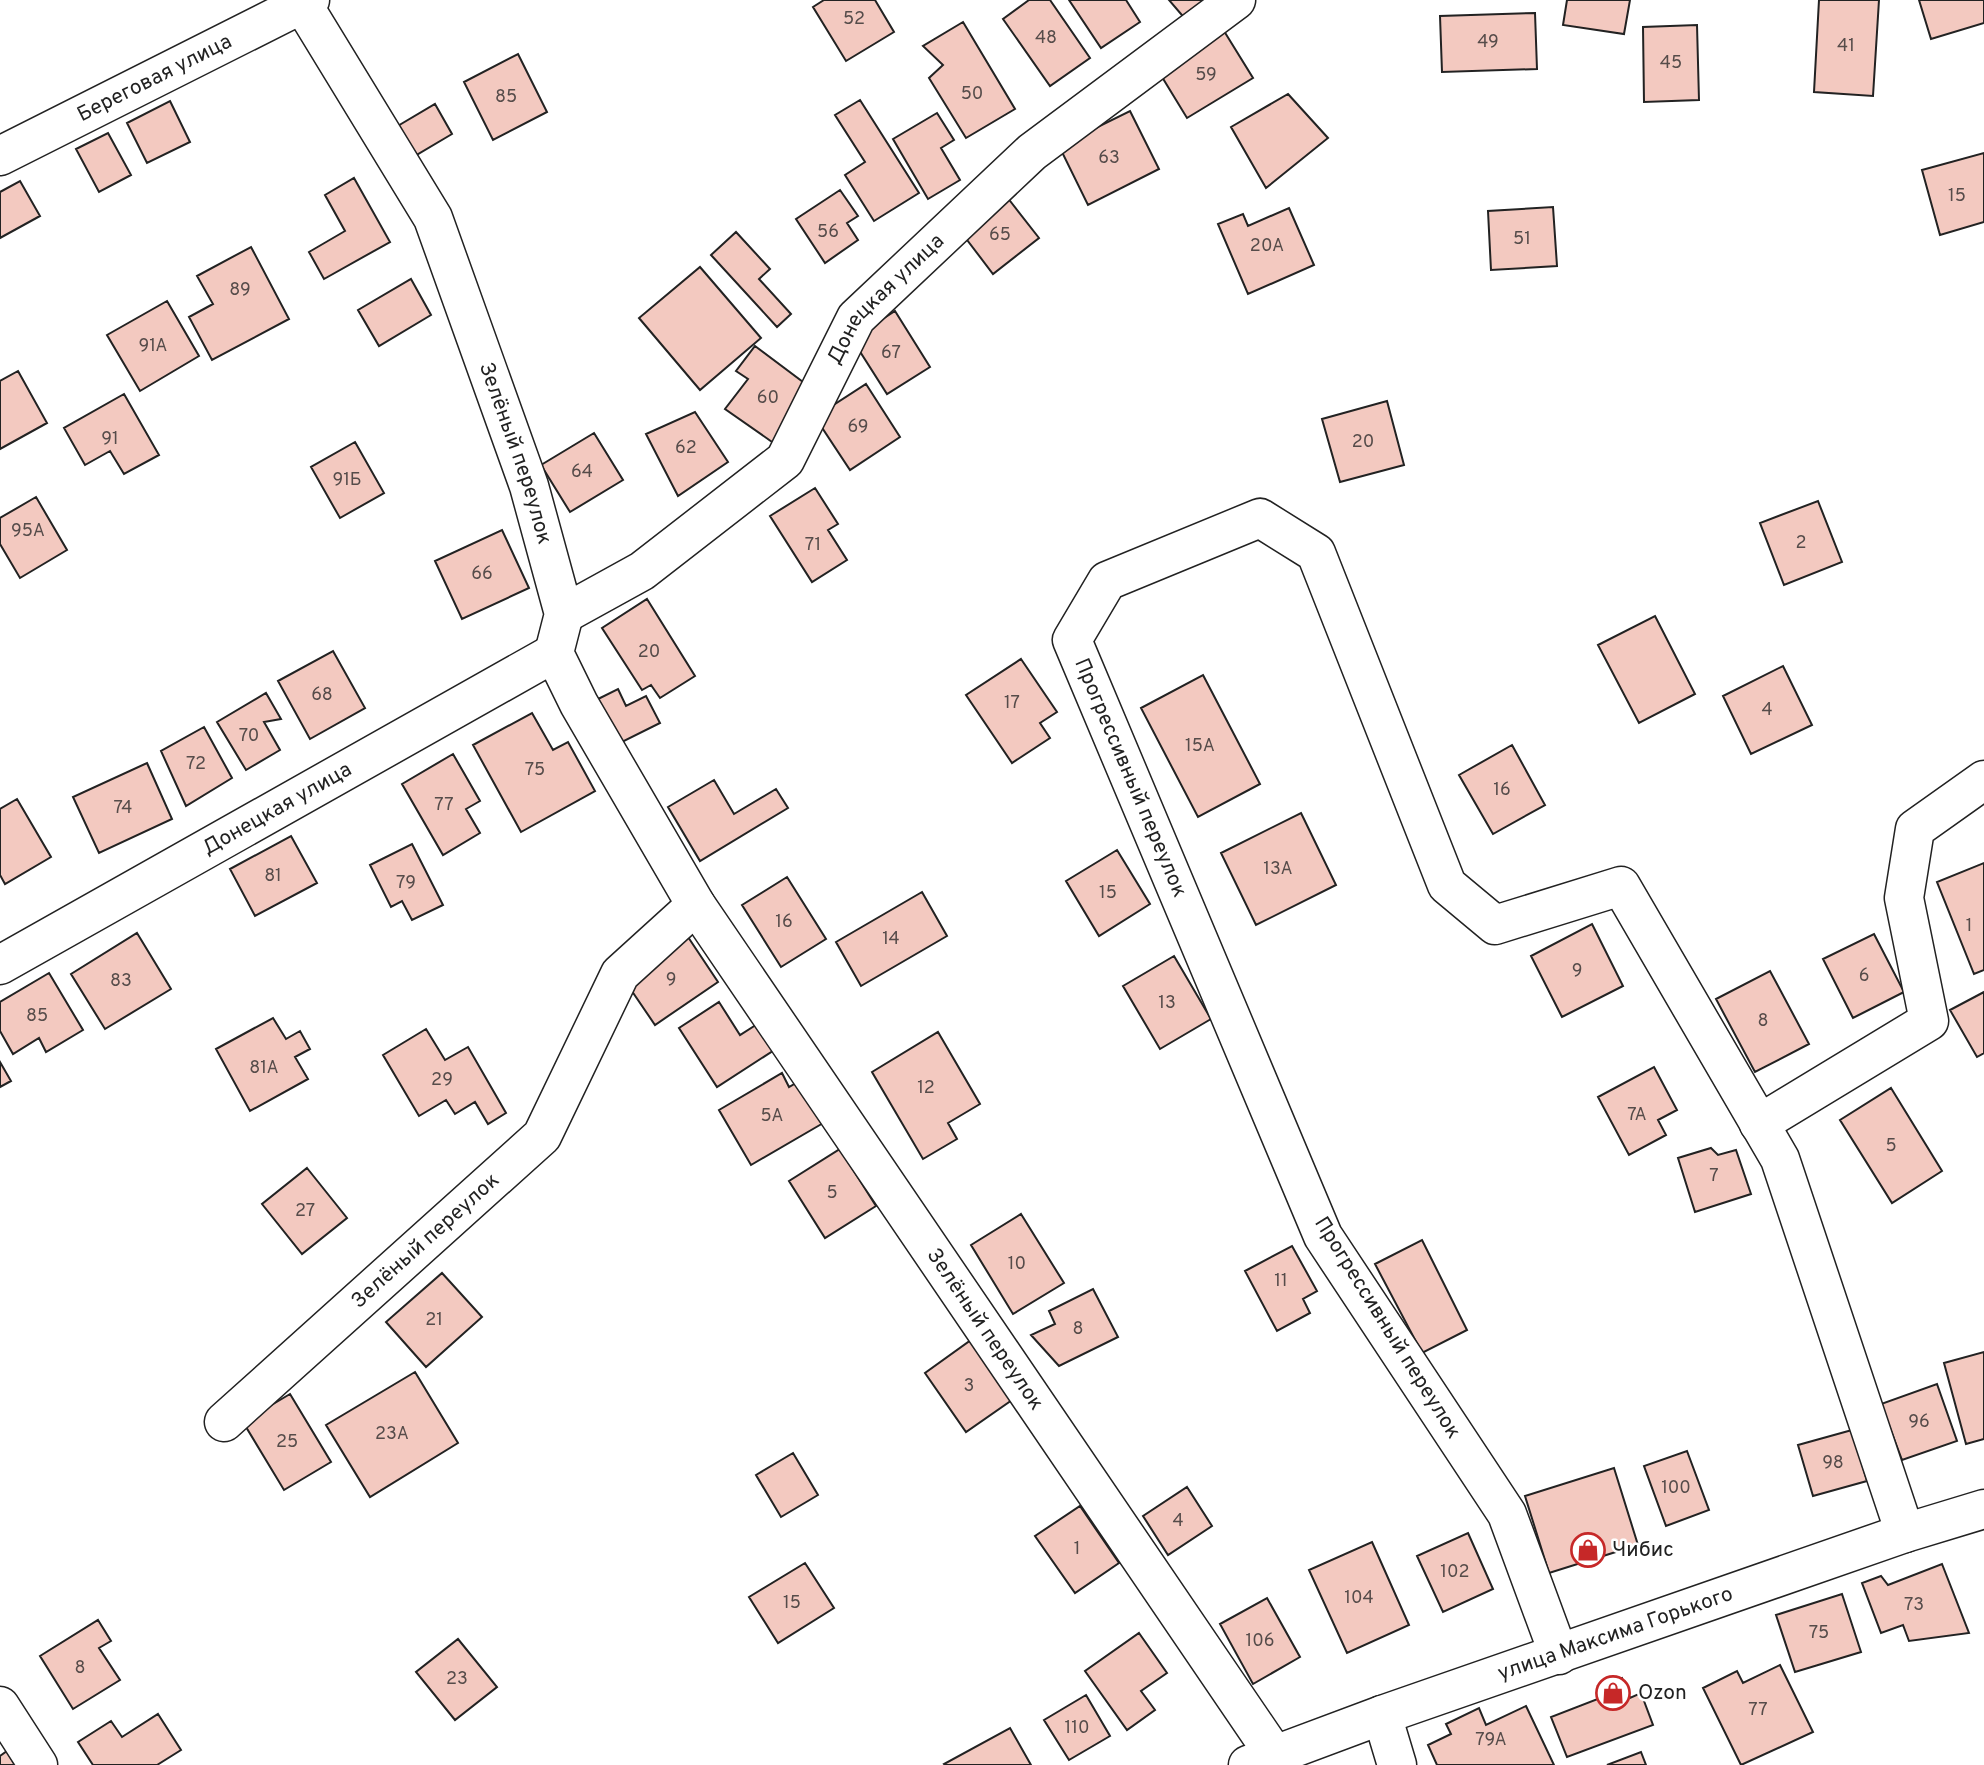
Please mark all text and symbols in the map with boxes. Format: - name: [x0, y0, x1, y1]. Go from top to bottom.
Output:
- house number: 52: [843, 8, 865, 31]
- house number: 48: [1035, 27, 1057, 50]
- street label: Береговая улица: [73, 28, 236, 128]
- house number: 49: [1477, 31, 1499, 54]
- house number: 41: [1837, 35, 1855, 58]
- house number: 45: [1660, 52, 1682, 75]
- house number: 59: [1195, 64, 1217, 87]
- house number: 50: [961, 83, 983, 106]
- house number: 85: [495, 86, 517, 109]
- house number: 63: [1098, 147, 1120, 170]
- house number: 15: [1948, 185, 1966, 208]
- house number: 56: [817, 221, 839, 244]
- house number: 65: [989, 224, 1011, 247]
- street label: Донецкая улица: [821, 228, 950, 369]
- house number: 51: [1513, 228, 1531, 251]
- house number: 20А: [1250, 235, 1284, 258]
- house number: 89: [229, 279, 251, 302]
- house number: 91А: [138, 335, 168, 358]
- house number: 67: [881, 342, 901, 365]
- street label: Зелёный переулок: [472, 359, 558, 547]
- house number: 60: [757, 387, 779, 410]
- house number: 69: [848, 416, 868, 439]
- house number: 91: [101, 428, 119, 451]
- house number: 20: [1352, 431, 1374, 454]
- house number: 62: [675, 437, 697, 460]
- house number: 64: [571, 461, 593, 484]
- house number: 91Б: [332, 469, 362, 492]
- house number: 95А: [11, 520, 45, 543]
- house number: 2: [1795, 532, 1807, 555]
- house number: 71: [805, 534, 821, 557]
- house number: 66: [471, 563, 493, 586]
- house number: 20: [638, 641, 660, 664]
- street label: Прогрессивный переулок: [1067, 654, 1193, 902]
- house number: 68: [311, 684, 333, 707]
- house number: 17: [1004, 692, 1020, 715]
- house number: 4: [1761, 699, 1773, 722]
- house number: 70: [239, 725, 259, 748]
- house number: 15А: [1185, 735, 1215, 758]
- house number: 72: [186, 753, 206, 776]
- street label: Донецкая улица: [198, 756, 357, 862]
- house number: 75: [525, 759, 545, 782]
- house number: 16: [1493, 779, 1511, 802]
- house number: 77: [434, 794, 454, 817]
- house number: 74: [114, 797, 132, 820]
- house number: 13А: [1263, 858, 1293, 881]
- house number: 81: [264, 865, 282, 888]
- house number: 79: [396, 872, 416, 895]
- house number: 15: [1099, 882, 1117, 905]
- house number: 16: [775, 911, 793, 934]
- house number: 1: [1966, 915, 1972, 938]
- house number: 14: [882, 928, 900, 951]
- house number: 9: [1572, 960, 1582, 983]
- house number: 6: [1859, 965, 1869, 988]
- house number: 9: [666, 969, 676, 992]
- house number: 83: [110, 970, 132, 993]
- house number: 13: [1158, 992, 1176, 1015]
- house number: 85: [26, 1005, 48, 1028]
- house number: 8: [1758, 1010, 1769, 1033]
- house number: 81А: [249, 1057, 279, 1080]
- house number: 29: [431, 1069, 453, 1092]
- house number: 12: [917, 1077, 935, 1100]
- house number: 7А: [1627, 1104, 1647, 1127]
- house number: 5А: [760, 1105, 784, 1128]
- house number: 5: [1885, 1135, 1897, 1158]
- house number: 7: [1709, 1165, 1719, 1188]
- street label: Зелёный переулок: [346, 1167, 505, 1314]
- house number: 5: [826, 1182, 838, 1205]
- house number: 27: [295, 1200, 315, 1223]
- street label: Прогрессивный переулок: [1307, 1212, 1467, 1444]
- street label: Зелёный переулок: [920, 1243, 1050, 1416]
- house number: 10: [1008, 1253, 1026, 1276]
- house number: 11: [1274, 1270, 1288, 1293]
- house number: 21: [425, 1309, 443, 1332]
- house number: 8: [1073, 1318, 1084, 1341]
- house number: 3: [964, 1375, 974, 1398]
- house number: 96: [1908, 1411, 1930, 1434]
- house number: 23А: [375, 1423, 409, 1446]
- house number: 25: [276, 1431, 298, 1454]
- house number: 98: [1822, 1452, 1844, 1475]
- house number: 100: [1661, 1477, 1691, 1500]
- house number: 4: [1172, 1510, 1184, 1533]
- shop icon: Чибис: [1569, 1531, 1607, 1569]
- place label: Чибис: [1612, 1537, 1674, 1564]
- house number: 1: [1074, 1538, 1080, 1561]
- house number: 102: [1440, 1561, 1470, 1584]
- street label: улица Максима Горького: [1494, 1580, 1736, 1687]
- house number: 104: [1344, 1587, 1374, 1610]
- house number: 15: [783, 1592, 801, 1615]
- house number: 73: [1904, 1594, 1924, 1617]
- house number: 75: [1809, 1622, 1829, 1645]
- house number: 106: [1245, 1630, 1275, 1653]
- house number: 8: [75, 1657, 86, 1680]
- house number: 23: [446, 1668, 468, 1691]
- shop icon: Ozon: [1594, 1674, 1632, 1712]
- place label: Ozon: [1638, 1680, 1687, 1707]
- house number: 77: [1748, 1699, 1768, 1722]
- house number: 110: [1065, 1717, 1089, 1740]
- house number: 79А: [1475, 1729, 1507, 1752]

